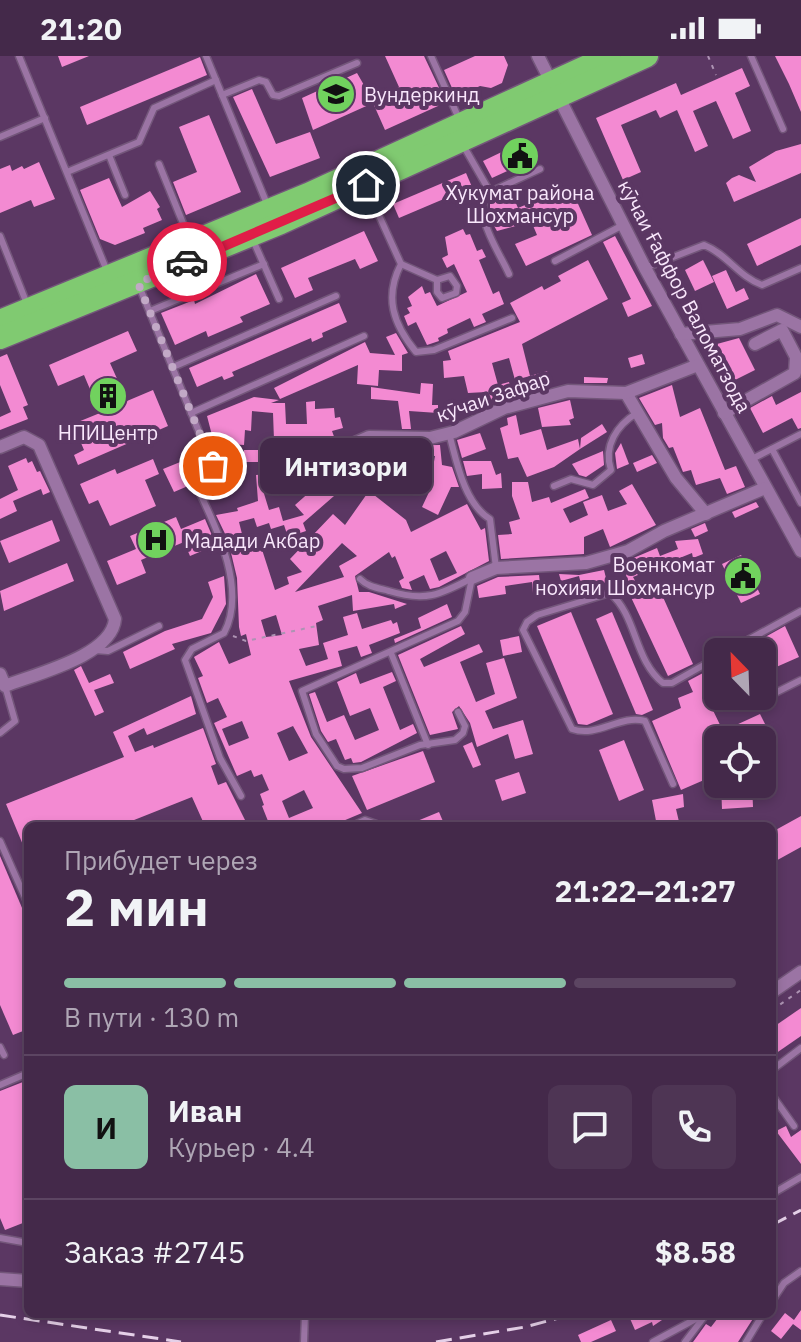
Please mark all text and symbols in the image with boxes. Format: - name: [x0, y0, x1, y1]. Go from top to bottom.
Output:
- text: 21:20: [40, 9, 122, 48]
- school or university icon: Вундеркинд: [315, 73, 357, 115]
- place label: Вундеркинд: [364, 81, 480, 108]
- public building icon: Хукумат района Шохмансур: [499, 135, 541, 177]
- pin: [332, 151, 400, 219]
- icon: home: [344, 163, 388, 207]
- street label: кӯчаи Ғаффор Валоматзода: [612, 175, 758, 417]
- place label: Хукумат района Шохмансур: [445, 179, 595, 229]
- courier: [147, 222, 227, 302]
- icon: car: [165, 240, 209, 284]
- street label: кӯчаи Зафар: [432, 364, 554, 428]
- building icon: НПИЦентр: [87, 375, 129, 417]
- place label: НПИЦентр: [58, 419, 158, 446]
- pin: [179, 432, 247, 500]
- callout: Интизори: [261, 438, 433, 494]
- icon: bag: [191, 444, 235, 488]
- text: Интизори: [284, 449, 408, 483]
- hospital icon: Мадади Акбар: [135, 519, 177, 561]
- place label: Мадади Акбар: [184, 527, 320, 554]
- place label: Военкомат нохияи Шохмансур: [535, 551, 716, 601]
- public building icon: Военкомат нохияи Шохмансур: [722, 555, 764, 597]
- north arrow: [704, 638, 776, 710]
- map controls: [704, 638, 776, 798]
- button: locate: [704, 726, 776, 798]
- text: Прибудет через: [64, 843, 258, 877]
- text: 21:22–21:27: [555, 871, 736, 910]
- text: 2 мин: [64, 873, 209, 940]
- text: В пути · 130 m: [64, 1000, 239, 1034]
- button: chat: [548, 1085, 632, 1169]
- button: phone: [652, 1085, 736, 1169]
- text: Иван: [168, 1091, 242, 1130]
- text: И: [95, 1108, 117, 1147]
- text: Курьер · 4.4: [168, 1130, 315, 1164]
- text: Заказ #2745: [64, 1232, 246, 1271]
- text: $8.58: [655, 1232, 736, 1271]

